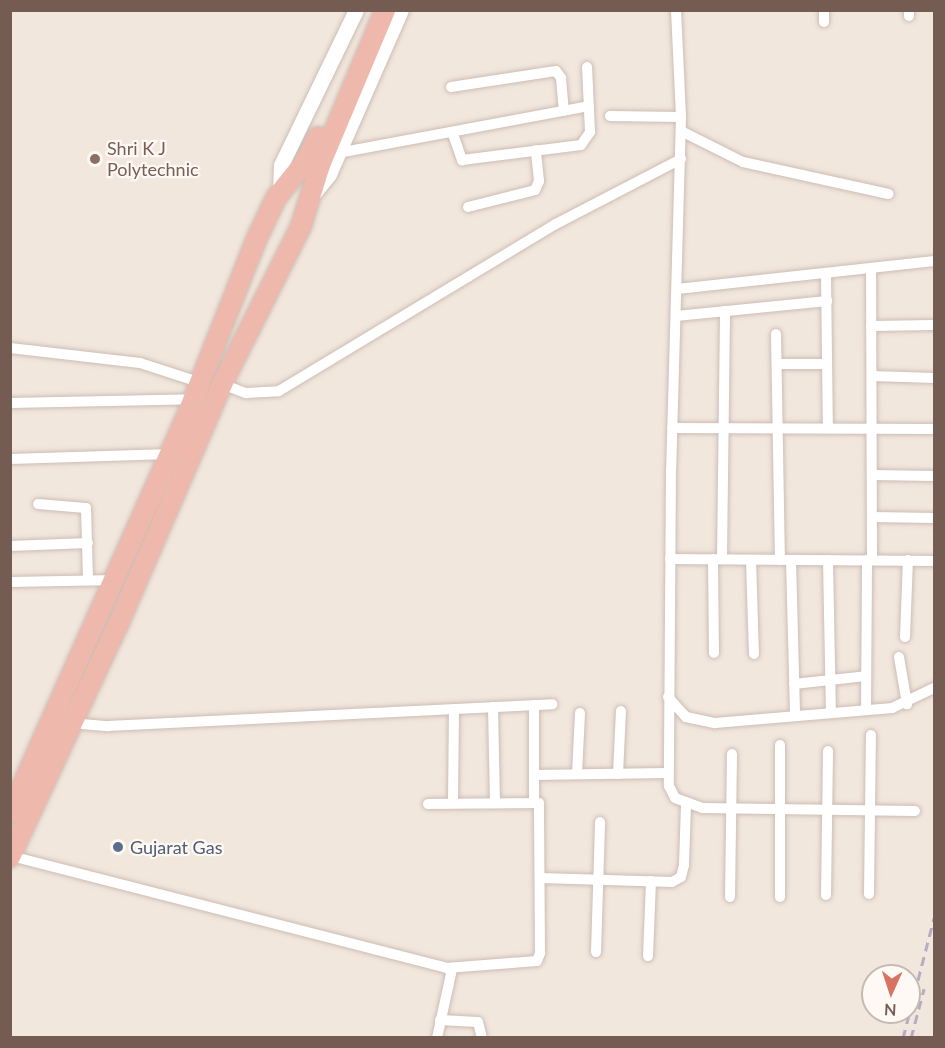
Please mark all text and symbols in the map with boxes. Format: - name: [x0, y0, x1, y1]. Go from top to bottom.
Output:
- place label: Shri K J Polytechnic: [107, 138, 199, 180]
- marker: Shri K J Polytechnic: [88, 152, 102, 166]
- place label: Gujarat Gas: [130, 836, 222, 858]
- marker: Gujarat Gas: [111, 840, 125, 854]
- north arrow: [861, 964, 921, 1024]
- text: N: [883, 1001, 897, 1020]

